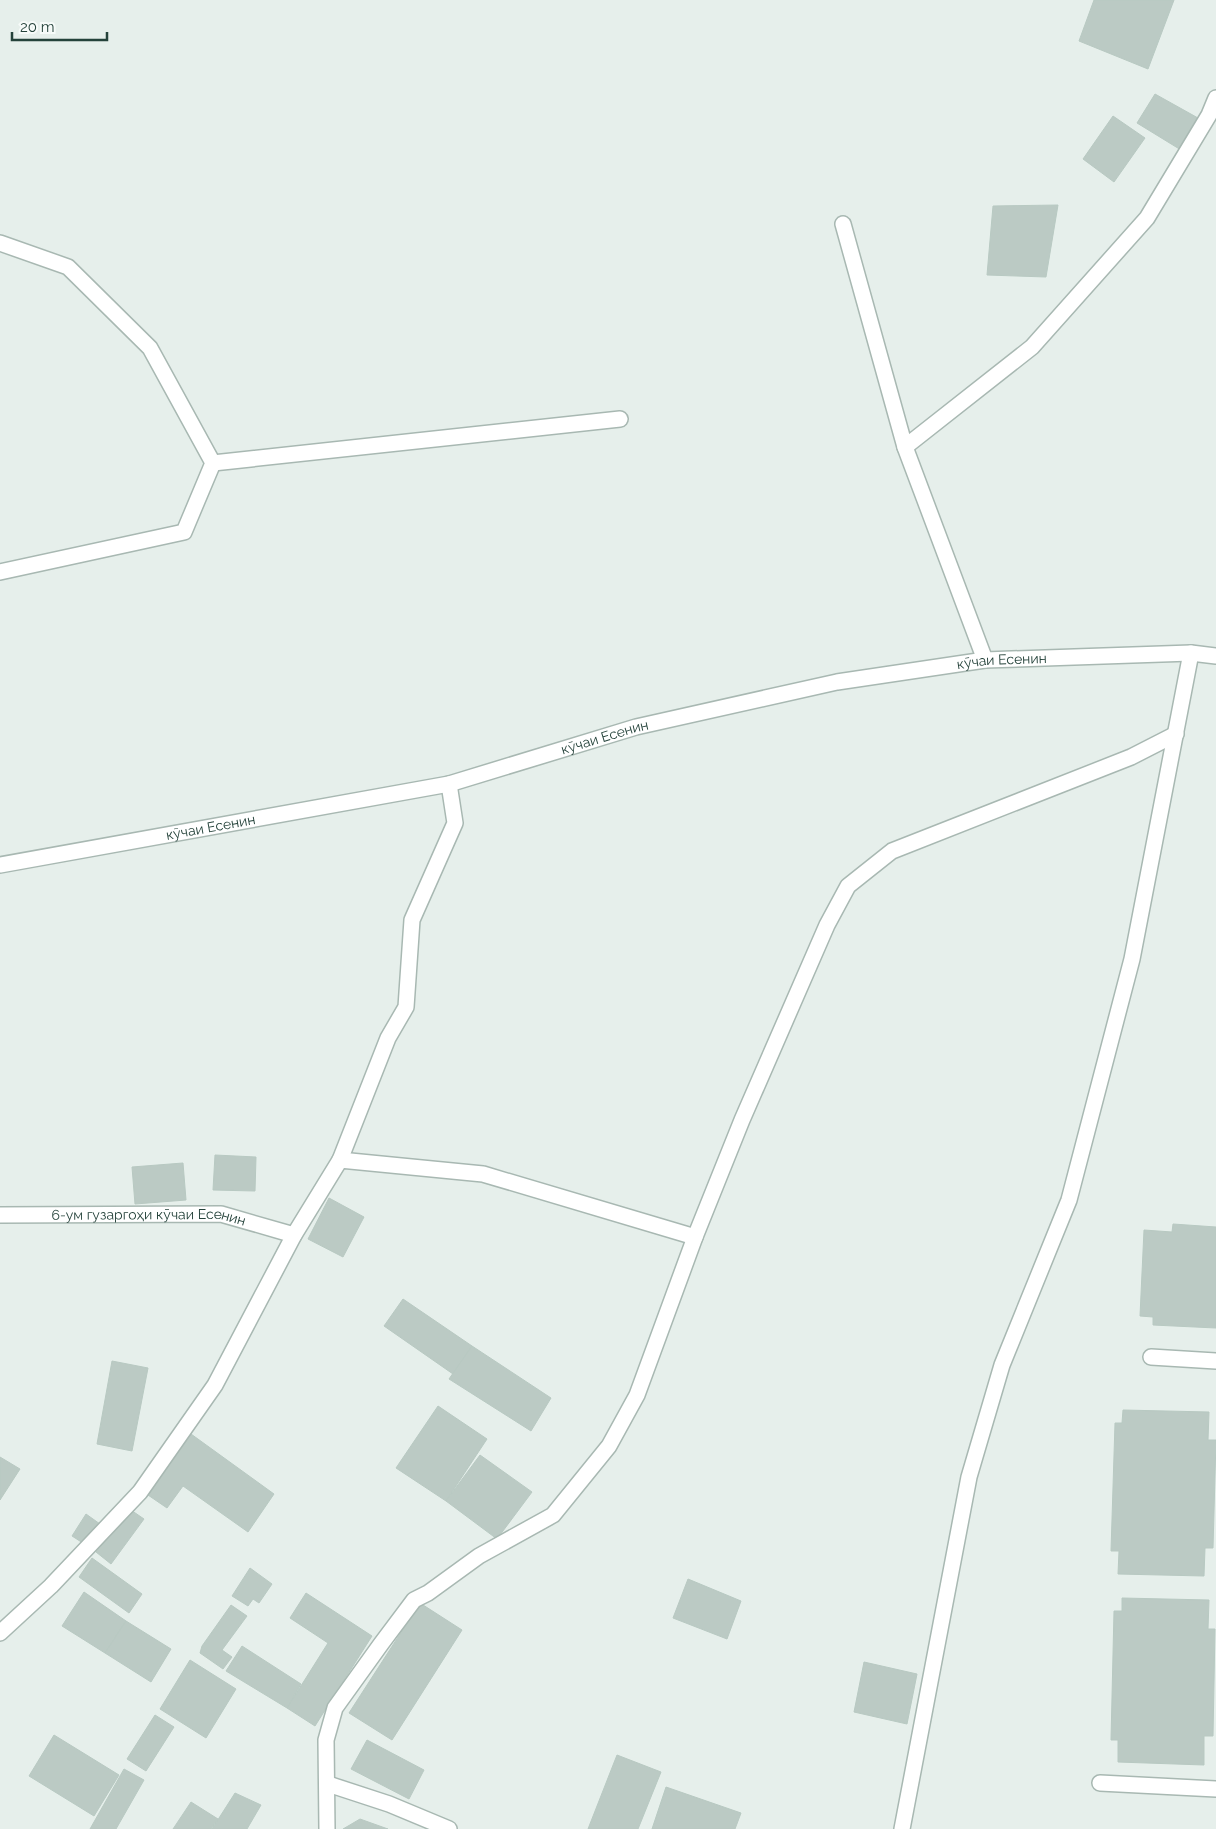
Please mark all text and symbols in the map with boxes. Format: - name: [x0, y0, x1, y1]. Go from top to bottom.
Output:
- scale bar: [12, 10, 108, 42]
- text: 20 m: [20, 18, 55, 36]
- street label: кӯчаи Есенин: [956, 650, 1047, 672]
- street label: кӯчаи Есенин: [559, 716, 650, 757]
- street label: кӯчаи Есенин: [165, 811, 257, 843]
- street label: 6-ум гузаргоҳи кӯчаи Есенин: [51, 1206, 248, 1229]

